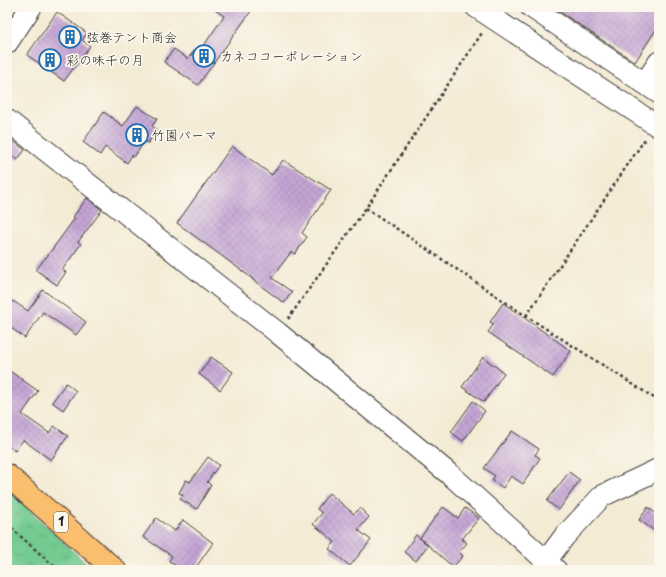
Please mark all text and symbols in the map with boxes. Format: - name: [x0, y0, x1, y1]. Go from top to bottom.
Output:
- building icon: 弦巻テント商会: [57, 24, 83, 50]
- place label: 弦巻テント商会: [86, 27, 177, 46]
- building icon: カネココーポレーション: [191, 43, 217, 69]
- place label: カネココーポレーション: [220, 46, 363, 65]
- building icon: 彩の味千の月: [37, 47, 63, 73]
- place label: 彩の味千の月: [66, 50, 144, 69]
- building icon: 竹園パーマ: [124, 122, 150, 148]
- place label: 竹園パーマ: [152, 125, 217, 144]
- road number: 1: [54, 512, 68, 532]

